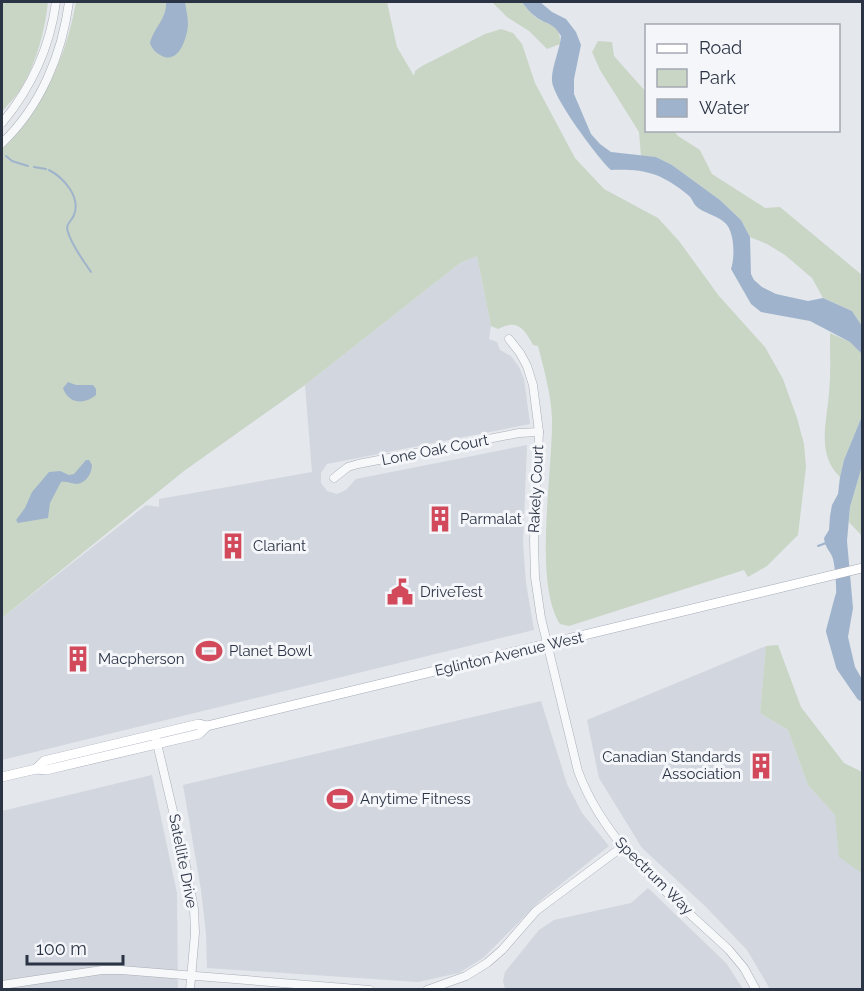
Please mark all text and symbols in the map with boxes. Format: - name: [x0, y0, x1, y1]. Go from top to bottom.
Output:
- legend: [645, 24, 840, 132]
- text: Road: [699, 37, 742, 58]
- text: Park: [699, 67, 736, 88]
- text: Water: [699, 97, 750, 118]
- street label: Lone Oak Court: [380, 431, 490, 469]
- street label: Rakely Court: [525, 445, 547, 533]
- building icon: Parmalat: [425, 504, 455, 534]
- place label: Parmalat: [460, 510, 522, 528]
- building icon: Clariant: [218, 531, 248, 561]
- place label: Clariant: [253, 537, 306, 555]
- public building icon: DriveTest: [385, 577, 415, 607]
- place label: DriveTest: [420, 583, 483, 601]
- street label: Eglinton Avenue West: [433, 628, 585, 680]
- sports icon: Planet Bowl: [194, 636, 224, 666]
- place label: Planet Bowl: [229, 642, 313, 660]
- building icon: Macpherson: [63, 644, 93, 674]
- place label: Macpherson: [98, 650, 184, 668]
- place label: Canadian Standards Association: [602, 748, 741, 783]
- building icon: Canadian Standards Association: [746, 751, 776, 781]
- sports icon: Anytime Fitness: [325, 784, 355, 814]
- place label: Anytime Fitness: [360, 790, 471, 808]
- street label: Satellite Drive: [165, 812, 201, 910]
- street label: Spectrum Way: [611, 833, 697, 919]
- scale bar: [27, 928, 123, 966]
- text: 100 m: [36, 938, 87, 959]

